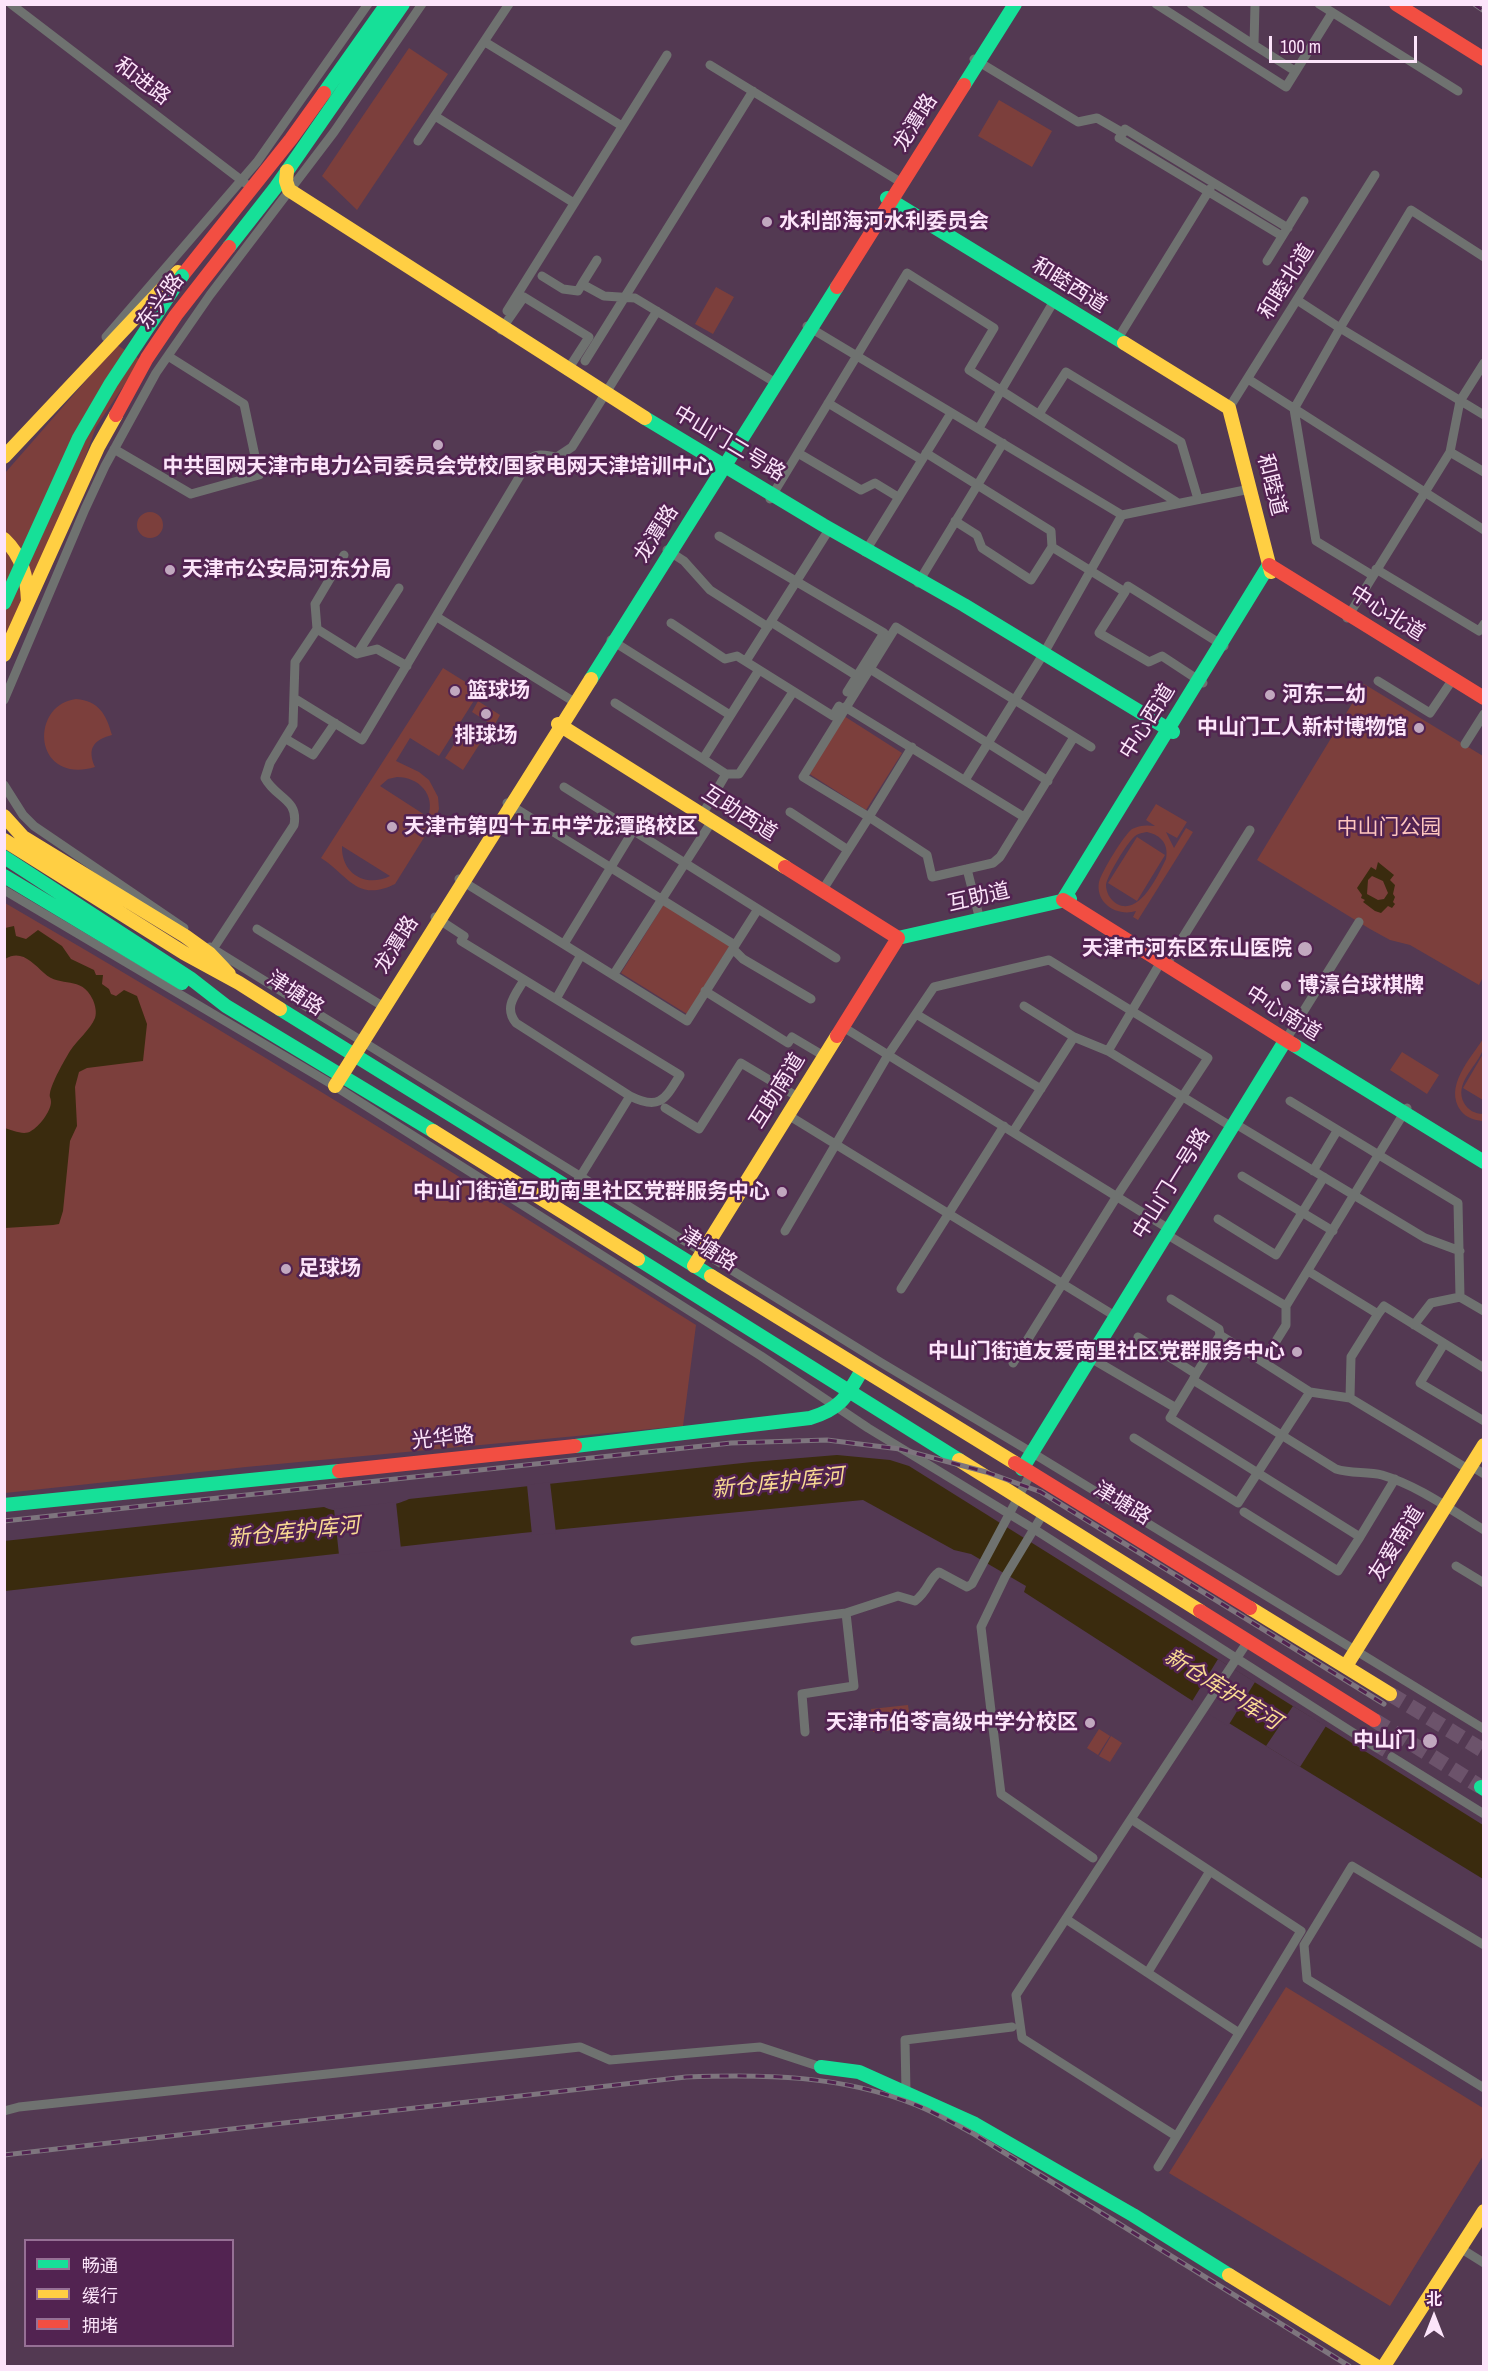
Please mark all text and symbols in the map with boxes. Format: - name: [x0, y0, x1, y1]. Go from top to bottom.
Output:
- scale bar: [1272, 24, 1420, 62]
- text: 100 m: [1280, 34, 1321, 59]
- street label: 和进路: [109, 53, 175, 111]
- street label: 龙潭路: [889, 90, 943, 156]
- place label: 水利部海河水利委员会: [779, 209, 989, 235]
- marker: 水利部海河水利委员会: [760, 215, 774, 229]
- street label: 和睦北道: [1254, 240, 1320, 324]
- street label: 和睦西道: [1027, 253, 1111, 319]
- street label: 东兴路: [132, 269, 190, 335]
- street label: 中山门二号路: [669, 401, 789, 487]
- marker: 中共国网天津市电力公司委员会党校/国家电网天津培训中心: [431, 438, 445, 452]
- street label: 和睦道: [1251, 451, 1291, 519]
- place label: 中共国网天津市电力公司委员会党校/国家电网天津培训中心: [163, 454, 713, 480]
- street label: 龙潭路: [630, 501, 684, 567]
- place label: 天津市公安局河东分局: [182, 557, 392, 583]
- marker: 天津市公安局河东分局: [163, 563, 177, 577]
- street label: 中心北道: [1345, 581, 1429, 647]
- place label: 篮球场: [467, 678, 530, 704]
- street label: 中心西道: [1115, 680, 1181, 764]
- place label: 河东二幼: [1282, 682, 1366, 708]
- marker: 篮球场: [448, 684, 462, 698]
- marker: 河东二幼: [1263, 688, 1277, 702]
- marker: 排球场: [479, 707, 493, 721]
- place label: 中山门工人新村博物馆: [1197, 715, 1407, 741]
- marker: 中山门工人新村博物馆: [1412, 721, 1426, 735]
- place label: 排球场: [455, 723, 517, 749]
- street label: 互助西道: [697, 781, 781, 847]
- place label: 天津市第四十五中学龙潭路校区: [404, 814, 698, 840]
- park label: 中山门公园: [1337, 815, 1441, 841]
- marker: 天津市第四十五中学龙潭路校区: [385, 820, 399, 834]
- street label: 互助道: [945, 879, 1013, 917]
- street label: 龙潭路: [370, 912, 424, 978]
- place label: 天津市河东区东山医院: [1082, 936, 1292, 962]
- marker: 天津市河东区东山医院: [1296, 940, 1314, 958]
- street label: 津塘路: [262, 966, 328, 1022]
- place label: 博濠台球棋牌: [1298, 973, 1424, 999]
- marker: 博濠台球棋牌: [1279, 979, 1293, 993]
- street label: 中心南道: [1241, 981, 1325, 1047]
- street label: 互助南道: [745, 1049, 811, 1133]
- street label: 中山门一号路: [1128, 1124, 1216, 1244]
- place label: 中山门街道互助南里社区党群服务中心: [413, 1179, 770, 1205]
- marker: 中山门街道互助南里社区党群服务中心: [775, 1185, 789, 1199]
- street label: 津塘路: [675, 1223, 741, 1277]
- place label: 足球场: [298, 1256, 361, 1282]
- marker: 足球场: [279, 1262, 293, 1276]
- place label: 中山门街道友爱南里社区党群服务中心: [928, 1339, 1285, 1365]
- marker: 中山门街道友爱南里社区党群服务中心: [1290, 1345, 1304, 1359]
- street label: 光华路: [410, 1423, 476, 1455]
- water label: 新仓库护库河: [711, 1464, 845, 1504]
- street label: 津塘路: [1089, 1477, 1155, 1531]
- street label: 友爱南道: [1364, 1502, 1430, 1586]
- water label: 新仓库护库河: [227, 1513, 361, 1553]
- water label: 新仓库护库河: [1159, 1644, 1285, 1736]
- place label: 天津市伯苓高级中学分校区: [826, 1710, 1078, 1736]
- marker: 天津市伯苓高级中学分校区: [1083, 1716, 1097, 1730]
- place label: 中山门: [1353, 1728, 1416, 1754]
- marker: 中山门: [1421, 1732, 1439, 1750]
- legend: [24, 2239, 234, 2347]
- text: 畅通: [82, 2253, 118, 2278]
- text: 缓行: [82, 2283, 118, 2308]
- north arrow: [1404, 2287, 1464, 2347]
- text: 北: [1426, 2288, 1442, 2310]
- text: 拥堵: [82, 2313, 118, 2338]

